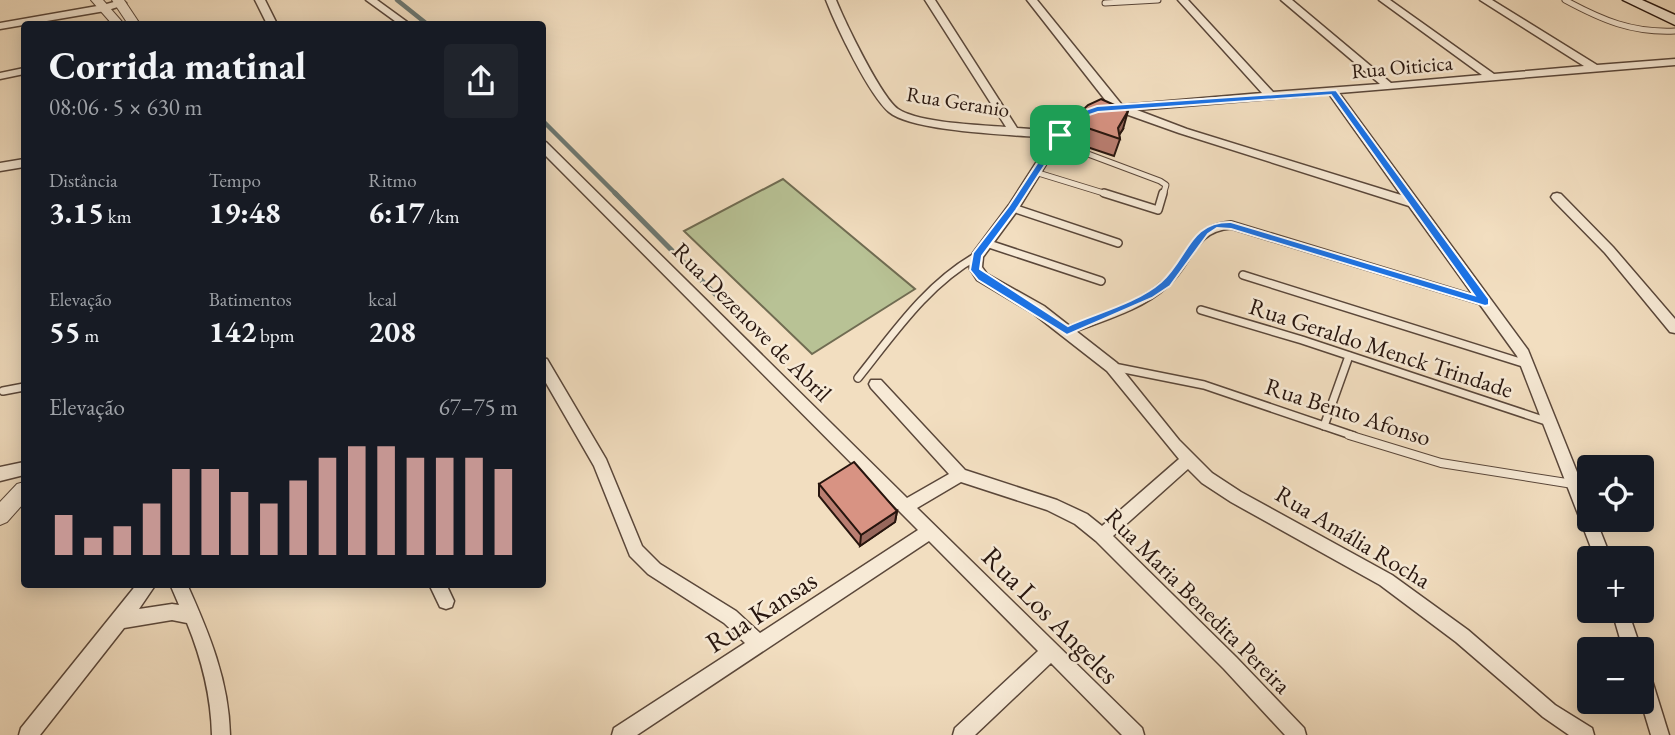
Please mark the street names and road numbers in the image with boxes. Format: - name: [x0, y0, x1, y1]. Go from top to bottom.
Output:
- street label: Rua Oiticica: [1350, 49, 1454, 84]
- street label: Rua Geranio: [905, 80, 1012, 123]
- street label: Rua Dezenove de Abril: [666, 235, 839, 408]
- street label: Rua Geraldo Menck Trindade: [1245, 290, 1517, 405]
- street label: Rua Bento Afonso: [1261, 370, 1435, 453]
- street label: Rua Amália Rocha: [1270, 478, 1437, 595]
- street label: Rua Maria Benedita Pereira: [1099, 501, 1298, 700]
- street label: Rua Los Angeles: [975, 539, 1127, 691]
- street label: Rua Kansas: [698, 562, 824, 660]

